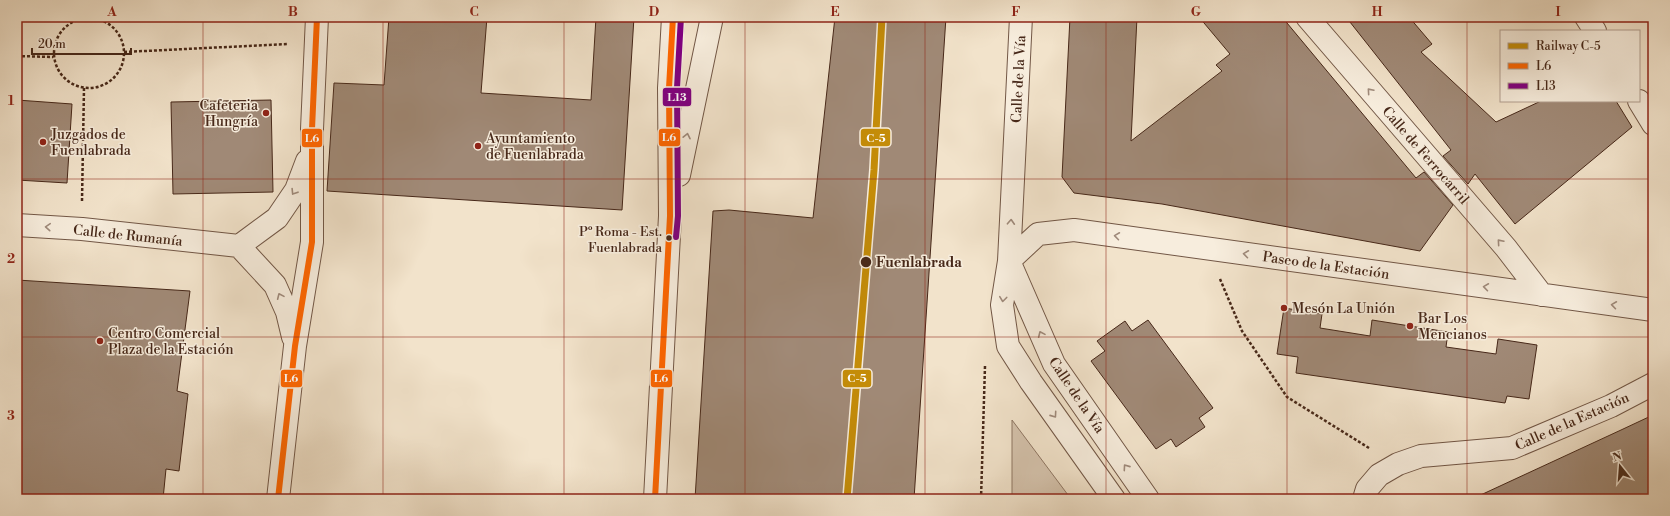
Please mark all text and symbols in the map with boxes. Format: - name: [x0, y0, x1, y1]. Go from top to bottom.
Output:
- text: A: [106, 4, 117, 20]
- text: B: [288, 4, 298, 20]
- text: C: [469, 4, 479, 20]
- text: D: [649, 4, 659, 20]
- text: E: [830, 4, 840, 20]
- text: F: [1011, 4, 1021, 20]
- text: G: [1191, 4, 1202, 20]
- text: H: [1372, 4, 1383, 20]
- text: I: [1555, 4, 1561, 20]
- scale bar: [32, 30, 131, 56]
- legend: [1500, 30, 1640, 102]
- street label: Calle de la Vía: [1008, 34, 1030, 123]
- text: 20 m: [38, 37, 66, 52]
- text: Railway C-5: [1536, 39, 1601, 54]
- text: L6: [1536, 59, 1551, 74]
- text: L13: [1536, 79, 1556, 94]
- line badge: L13: [662, 87, 692, 107]
- one-way arrow: [1368, 88, 1375, 95]
- text: L13: [667, 91, 687, 105]
- text: 1: [8, 93, 15, 109]
- place label: Cafeteria Hungría: [199, 97, 259, 131]
- street label: Calle de Ferrocarril: [1378, 103, 1473, 208]
- marker: Cafeteria Hungría: [261, 108, 271, 118]
- place label: Juzgados de Fuenlabrada: [50, 126, 132, 160]
- line badge: L6: [301, 128, 323, 148]
- line badge: L6: [658, 128, 681, 147]
- line badge: C-5: [860, 128, 891, 147]
- place label: Ayuntamiento de Fuenlabrada: [485, 130, 585, 164]
- text: L6: [662, 131, 676, 145]
- text: L6: [305, 132, 319, 146]
- text: C-5: [866, 132, 886, 146]
- one-way arrow: [682, 133, 690, 140]
- marker: Juzgados de Fuenlabrada: [38, 137, 48, 147]
- marker: Ayuntamiento de Fuenlabrada: [473, 141, 483, 151]
- one-way arrow: [291, 188, 299, 195]
- one-way arrow: [1007, 219, 1016, 225]
- street label: Calle de Rumanía: [72, 221, 184, 251]
- one-way arrow: [45, 223, 51, 232]
- place label: Pº Roma - Est. Fuenlabrada: [579, 224, 662, 256]
- one-way arrow: [1114, 232, 1120, 241]
- marker: Pº Roma - Est. Fuenlabrada: [664, 233, 674, 243]
- one-way arrow: [1498, 240, 1505, 247]
- street label: Paseo de la Estación: [1261, 248, 1391, 284]
- one-way arrow: [1243, 250, 1249, 259]
- text: 2: [7, 251, 15, 267]
- place label: Fuenlabrada: [876, 254, 962, 272]
- marker: Fuenlabrada: [859, 255, 873, 269]
- one-way arrow: [1483, 283, 1489, 292]
- one-way arrow: [276, 292, 284, 299]
- one-way arrow: [999, 296, 1008, 302]
- place label: Mesón La Unión: [1292, 300, 1396, 318]
- one-way arrow: [1611, 301, 1617, 310]
- marker: Mesón La Unión: [1279, 303, 1289, 313]
- place label: Bar Los Mencianos: [1417, 310, 1487, 344]
- marker: Bar Los Mencianos: [1405, 321, 1415, 331]
- place label: Centro Comercial Plaza de la Estación: [108, 325, 234, 359]
- one-way arrow: [1038, 331, 1046, 339]
- marker: Centro Comercial Plaza de la Estación: [95, 336, 105, 346]
- street label: Calle de la Vía: [1044, 354, 1109, 438]
- line badge: L6: [280, 369, 303, 388]
- line badge: L6: [650, 369, 673, 388]
- line badge: C-5: [842, 369, 872, 388]
- text: L6: [284, 372, 298, 386]
- text: L6: [654, 372, 668, 386]
- text: C-5: [847, 372, 867, 386]
- street label: Calle de la Estación: [1513, 388, 1633, 455]
- text: 3: [7, 408, 15, 424]
- one-way arrow: [1049, 411, 1057, 418]
- north arrow: [1600, 446, 1640, 486]
- text: N: [1611, 449, 1624, 465]
- one-way arrow: [1123, 464, 1131, 471]

